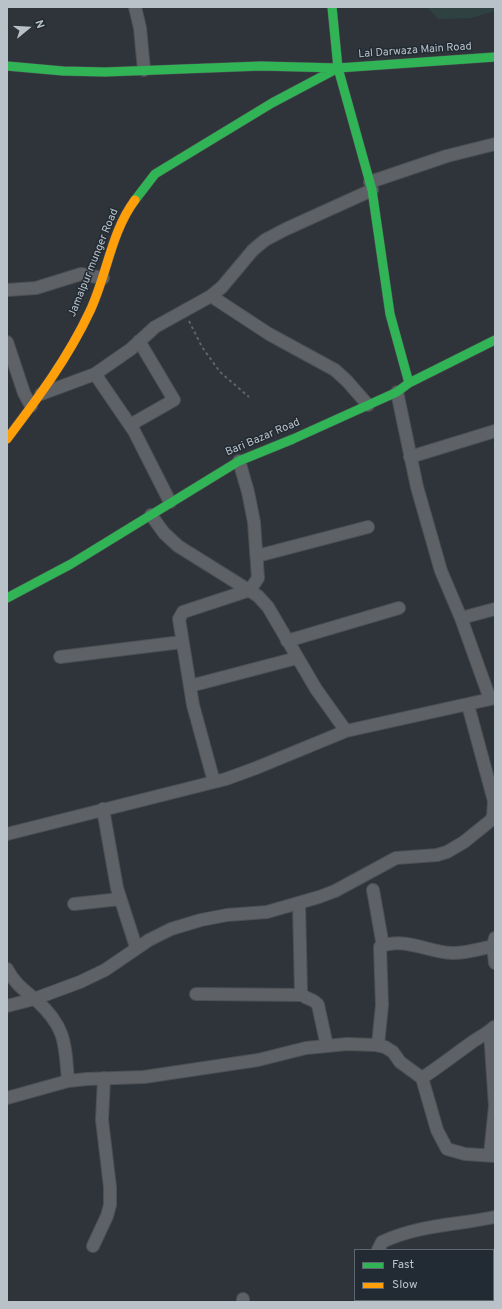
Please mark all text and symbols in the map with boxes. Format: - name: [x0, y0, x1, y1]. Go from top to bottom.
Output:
- north arrow: [8, 8, 48, 48]
- text: N: [32, 18, 47, 30]
- street label: Lal Darwaza Main Road: [358, 40, 472, 62]
- street label: Jamalpur munger Road: [66, 207, 122, 319]
- street label: Bari Bazar Road: [224, 416, 302, 460]
- legend: [354, 1249, 494, 1301]
- text: Fast: [392, 1257, 414, 1273]
- text: Slow: [392, 1277, 418, 1293]

